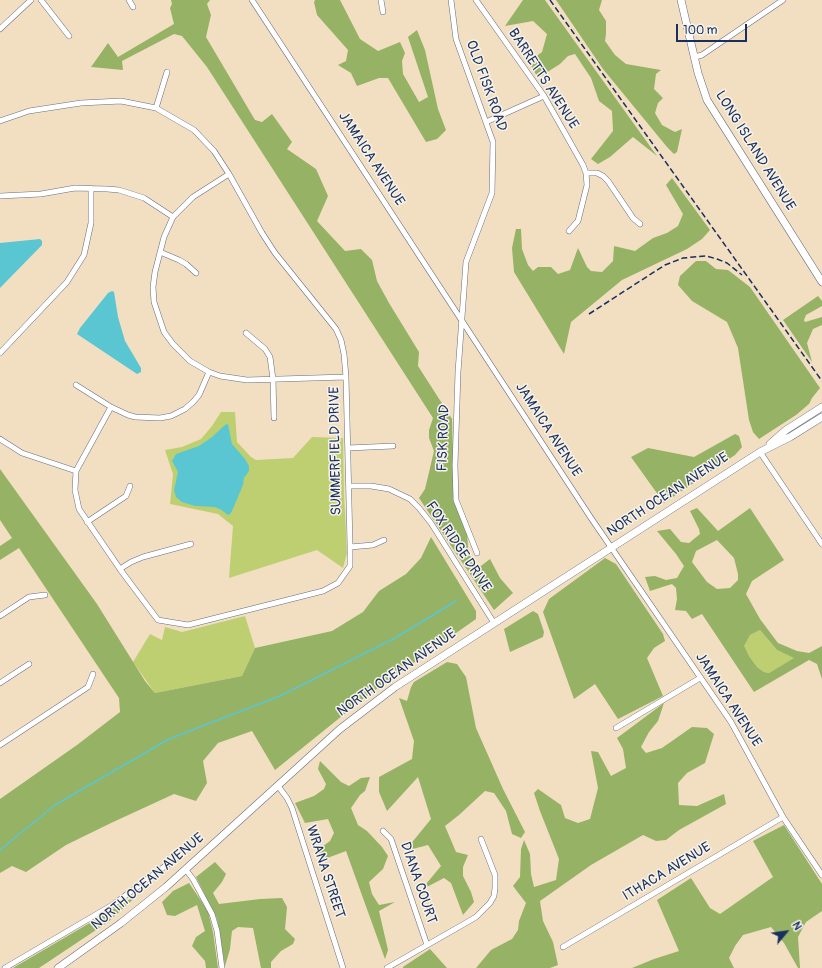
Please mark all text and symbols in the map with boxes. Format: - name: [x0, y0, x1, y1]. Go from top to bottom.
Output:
- scale bar: [678, 16, 749, 42]
- text: 100 m: [683, 23, 717, 38]
- street label: BARRETTS AVENUE: [504, 26, 582, 132]
- street label: OLD FISK ROAD: [462, 38, 510, 134]
- street label: LONG ISLAND AVENUE: [711, 88, 799, 214]
- street label: JAMAICA AVENUE: [334, 109, 408, 209]
- street label: JAMAICA AVENUE: [511, 380, 585, 480]
- street label: SUMMERFIELD DRIVE: [326, 386, 346, 516]
- street label: FISK ROAD: [434, 404, 454, 472]
- street label: NORTH OCEAN AVENUE: [604, 449, 732, 541]
- street label: FOX RIDGE DRIVE: [422, 499, 494, 595]
- street label: NORTH OCEAN AVENUE: [334, 625, 460, 721]
- street label: JAMAICA AVENUE: [691, 650, 765, 750]
- street label: WRANA STREET: [302, 823, 348, 921]
- street label: NORTH OCEAN AVENUE: [88, 830, 208, 934]
- street label: ITHACA AVENUE: [620, 839, 714, 905]
- street label: DIANA COURT: [396, 840, 440, 926]
- north arrow: [766, 912, 806, 952]
- text: N: [789, 920, 804, 932]

